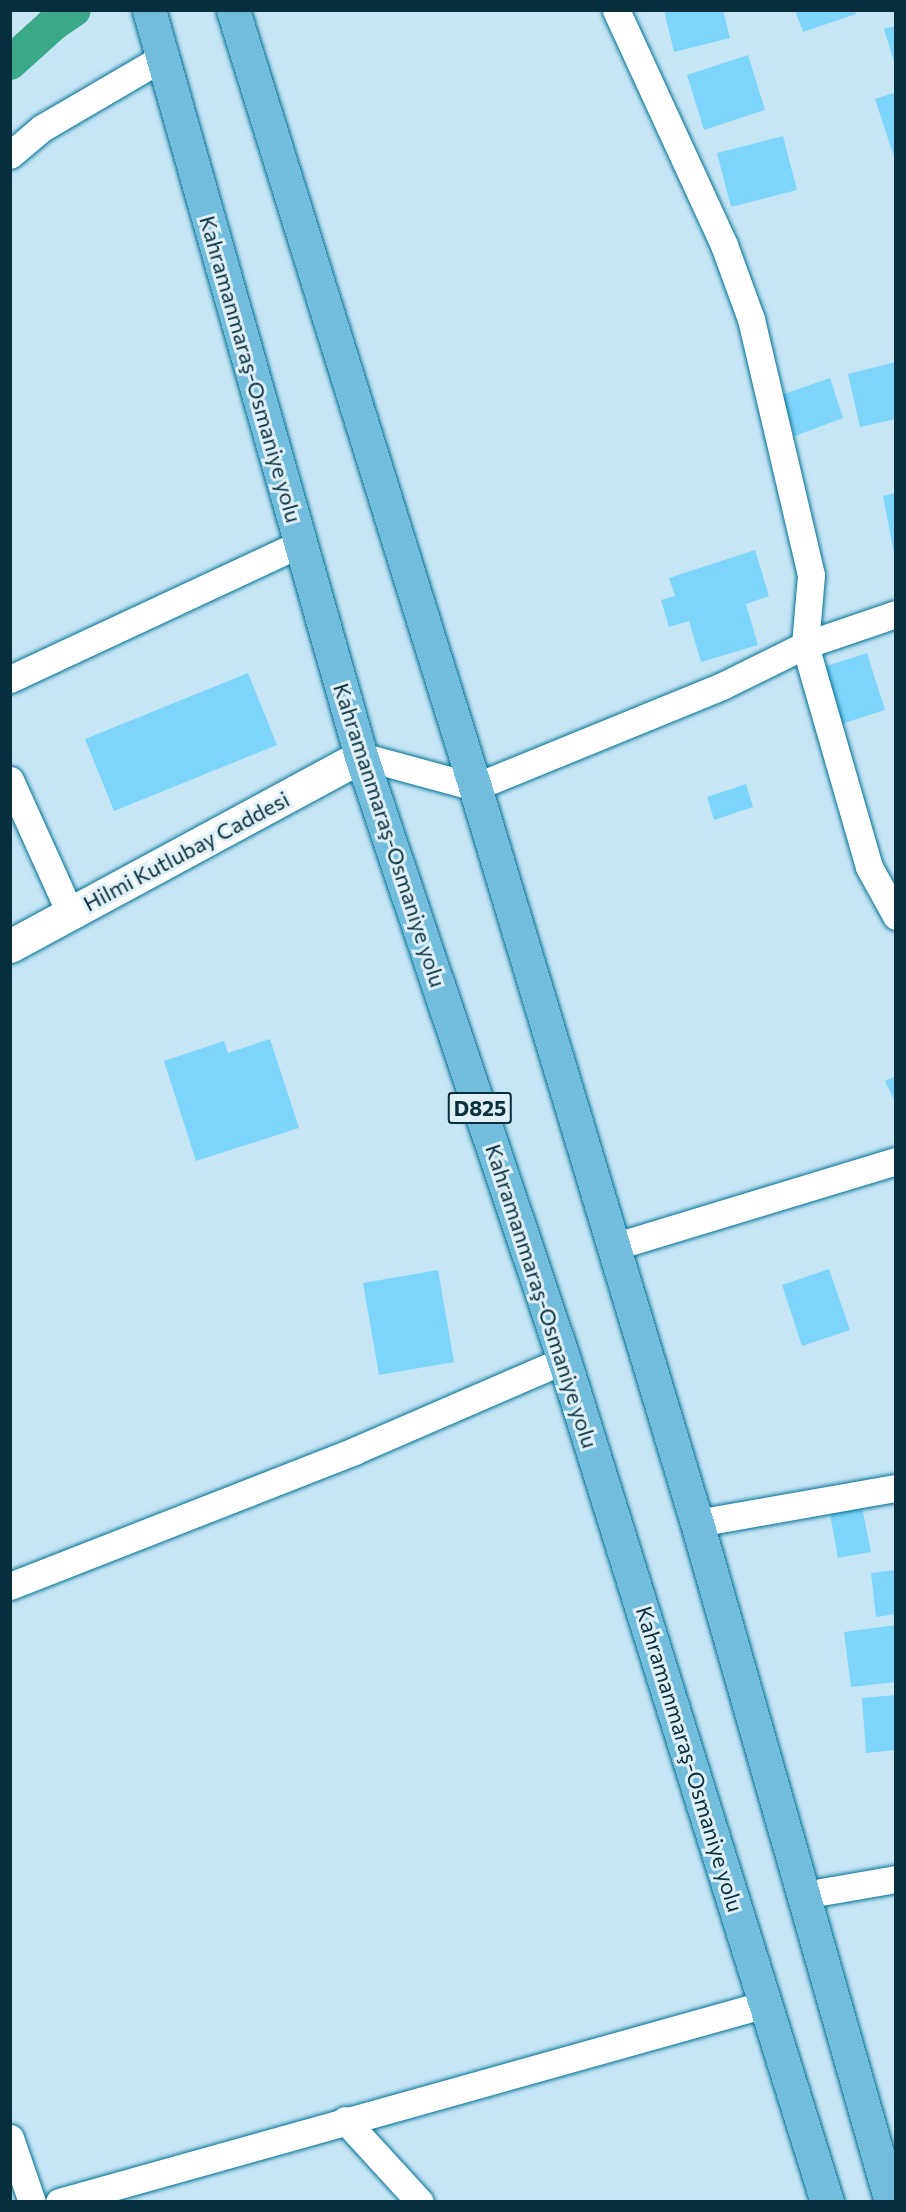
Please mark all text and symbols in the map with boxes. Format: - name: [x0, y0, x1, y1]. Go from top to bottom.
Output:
- street label: Kahramanmaraş-Osmaniye yolu: [194, 212, 308, 526]
- street label: Kahramanmaraş-Osmaniye yolu: [328, 680, 452, 990]
- street label: Hilmi Kutlubay Caddesi: [78, 785, 294, 917]
- road number: D825: [447, 1090, 513, 1126]
- street label: Kahramanmaraş-Osmaniye yolu: [480, 1141, 604, 1451]
- street label: Kahramanmaraş-Osmaniye yolu: [631, 1603, 749, 1915]

